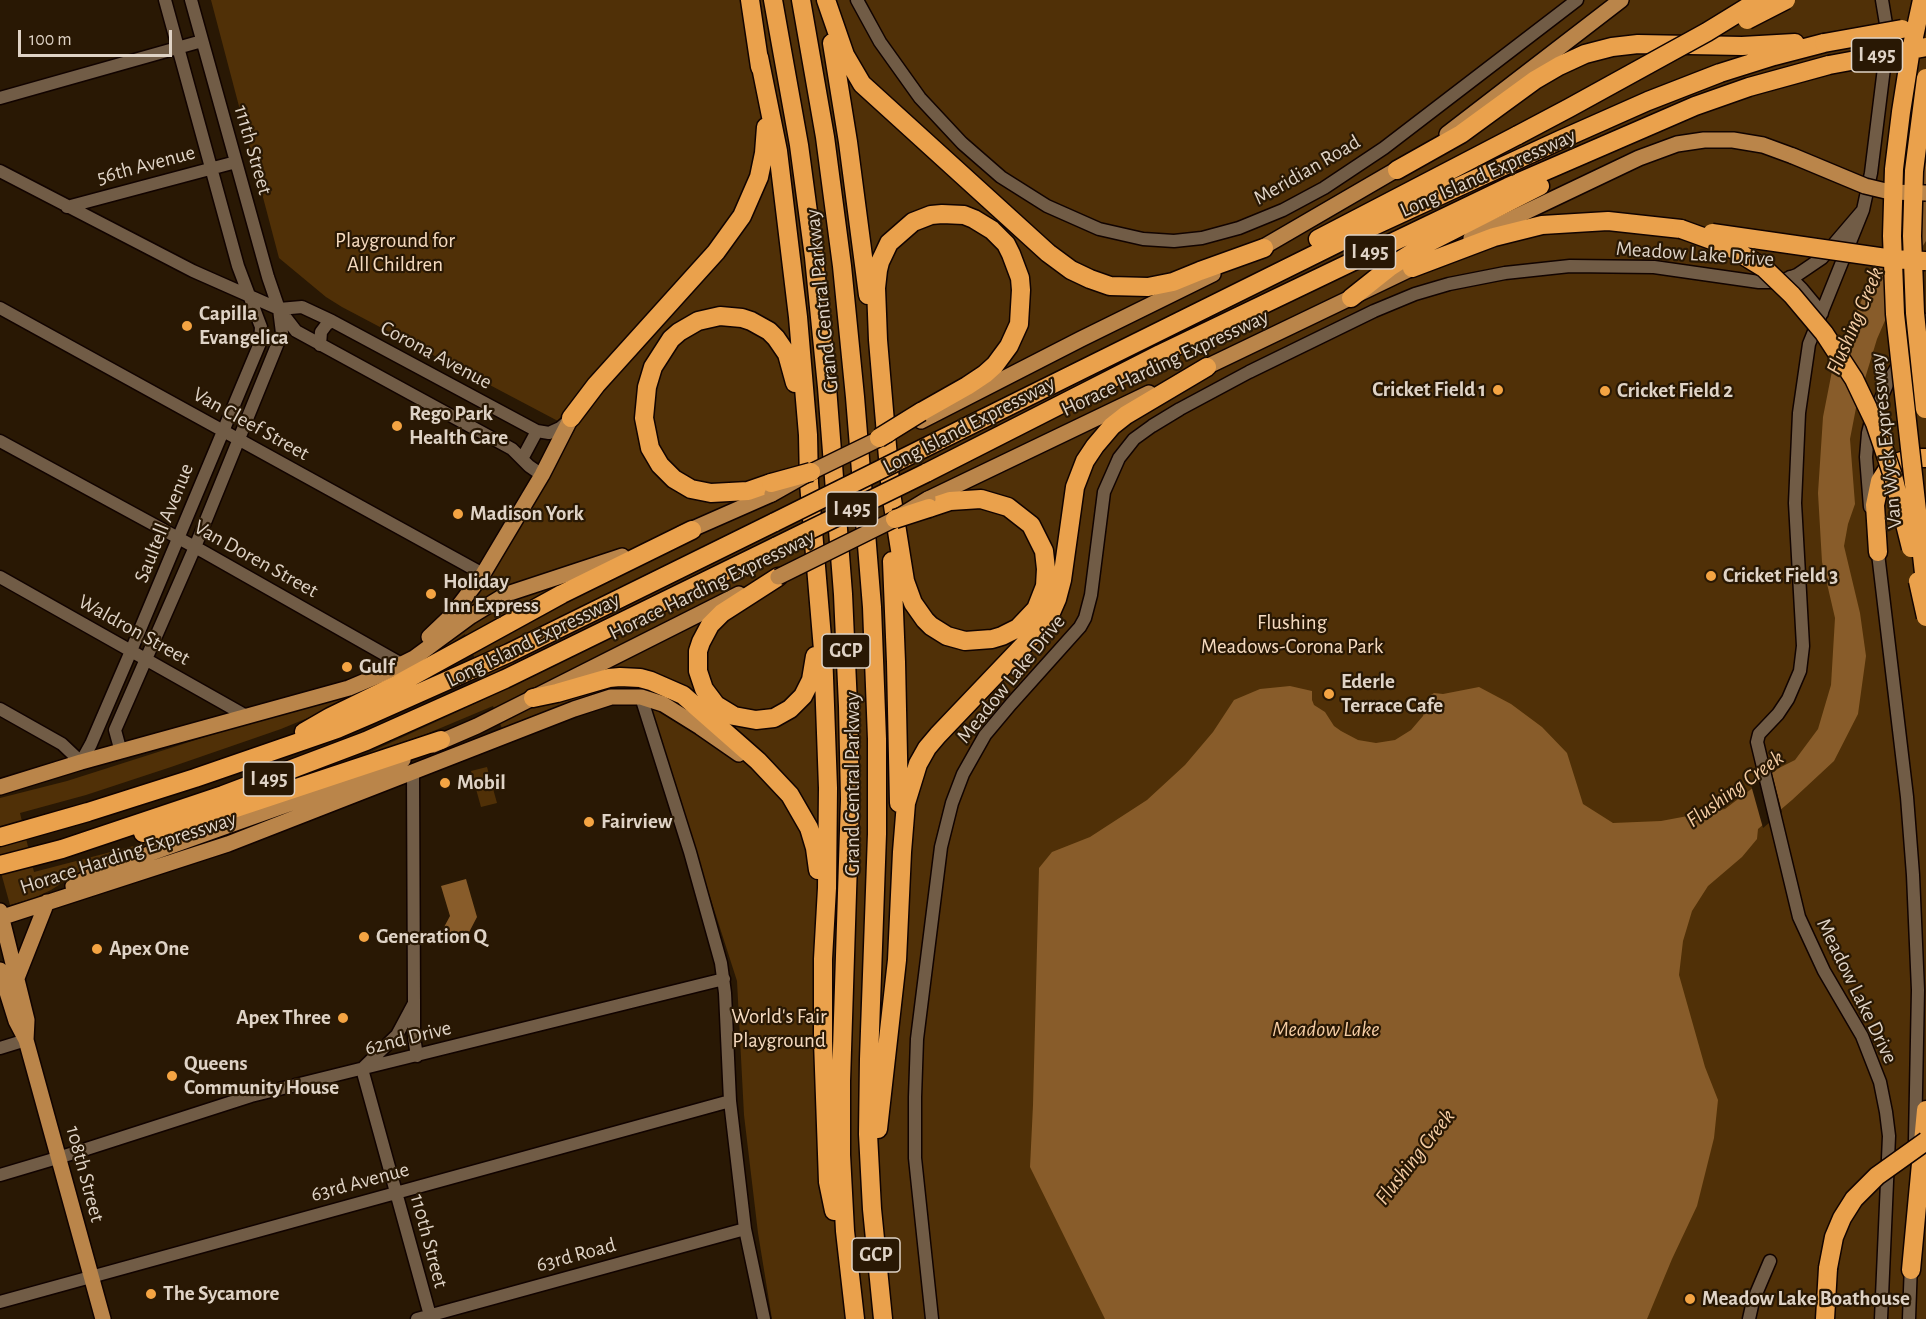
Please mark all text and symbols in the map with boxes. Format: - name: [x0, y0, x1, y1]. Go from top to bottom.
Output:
- scale bar: [21, 18, 176, 56]
- text: 100 m: [29, 31, 72, 49]
- road number: I 495: [1852, 38, 1902, 72]
- street label: 111th Street: [228, 102, 278, 198]
- street label: Long Island Expressway: [1396, 123, 1580, 223]
- street label: Meridian Road: [1249, 129, 1365, 211]
- street label: 56th Avenue: [94, 140, 198, 190]
- street label: Grand Central Parkway: [800, 208, 844, 394]
- park label: Playground for All Children: [335, 228, 455, 278]
- road number: I 495: [1344, 235, 1396, 269]
- street label: Meadow Lake Drive: [1615, 236, 1775, 272]
- water label: Flushing Creek: [1820, 263, 1890, 379]
- place label: Capilla Evangelica: [199, 301, 289, 351]
- street label: Horace Harding Expressway: [1057, 304, 1273, 422]
- street label: Corona Avenue: [376, 315, 496, 395]
- marker: Capilla Evangelica: [180, 319, 194, 333]
- street label: Van Wyck Expressway: [1864, 352, 1908, 530]
- street label: Long Island Expressway: [879, 371, 1059, 479]
- place label: Cricket Field 1: [1372, 377, 1486, 403]
- place label: Cricket Field 2: [1617, 378, 1733, 404]
- street label: Van Cleef Street: [188, 382, 314, 466]
- marker: Cricket Field 1: [1491, 383, 1505, 397]
- marker: Cricket Field 2: [1598, 384, 1612, 398]
- place label: Rego Park Health Care: [409, 401, 508, 451]
- marker: Rego Park Health Care: [390, 419, 404, 433]
- street label: Saultell Avenue: [129, 460, 199, 586]
- road number: I 495: [826, 492, 878, 526]
- place label: Madison York: [470, 501, 584, 527]
- marker: Madison York: [451, 507, 465, 521]
- street label: Van Doren Street: [189, 514, 323, 604]
- street label: Horace Harding Expressway: [605, 524, 819, 646]
- place label: Cricket Field 3: [1723, 563, 1838, 589]
- place label: Holiday Inn Express: [443, 569, 539, 619]
- marker: Cricket Field 3: [1704, 569, 1718, 583]
- marker: Holiday Inn Express: [424, 587, 438, 601]
- street label: Long Island Expressway: [442, 587, 624, 693]
- street label: Waldron Street: [74, 589, 194, 671]
- street label: Meadow Lake Drive: [951, 609, 1071, 749]
- park label: Flushing Meadows-Corona Park: [1201, 610, 1383, 660]
- road number: GCP: [822, 634, 870, 668]
- place label: Gulf: [359, 654, 395, 680]
- marker: Gulf: [340, 660, 354, 674]
- place label: Ederle Terrace Cafe: [1341, 669, 1443, 719]
- marker: Ederle Terrace Cafe: [1322, 687, 1336, 701]
- street label: Grand Central Parkway: [840, 692, 866, 876]
- water label: Flushing Creek: [1681, 745, 1789, 833]
- road number: I 495: [244, 762, 294, 796]
- place label: Mobil: [457, 770, 506, 796]
- marker: Mobil: [438, 776, 452, 790]
- street label: Horace Harding Expressway: [17, 806, 239, 900]
- place label: Fairview: [601, 809, 672, 835]
- marker: Fairview: [582, 815, 596, 829]
- street label: Meadow Lake Drive: [1811, 914, 1903, 1068]
- place label: Generation Q: [376, 924, 487, 950]
- marker: Generation Q: [357, 930, 371, 944]
- place label: Apex One: [109, 936, 189, 962]
- marker: Apex One: [90, 942, 104, 956]
- park label: World's Fair Playground: [731, 1004, 827, 1054]
- place label: Apex Three: [236, 1005, 331, 1031]
- marker: Apex Three: [336, 1011, 350, 1025]
- street label: 62nd Drive: [362, 1015, 454, 1061]
- water label: Meadow Lake: [1272, 1016, 1380, 1042]
- place label: Queens Community House: [184, 1051, 339, 1101]
- marker: Queens Community House: [165, 1069, 179, 1083]
- water label: Flushing Creek: [1369, 1104, 1461, 1210]
- street label: 108th Street: [60, 1123, 110, 1225]
- street label: 63rd Avenue: [308, 1157, 412, 1207]
- street label: 110th Street: [404, 1191, 454, 1291]
- street label: 63rd Road: [533, 1232, 619, 1278]
- road number: GCP: [852, 1238, 900, 1272]
- place label: The Sycamore: [163, 1281, 279, 1307]
- place label: Meadow Lake Boathouse: [1702, 1286, 1910, 1312]
- marker: The Sycamore: [144, 1287, 158, 1301]
- marker: Meadow Lake Boathouse: [1683, 1292, 1697, 1306]

